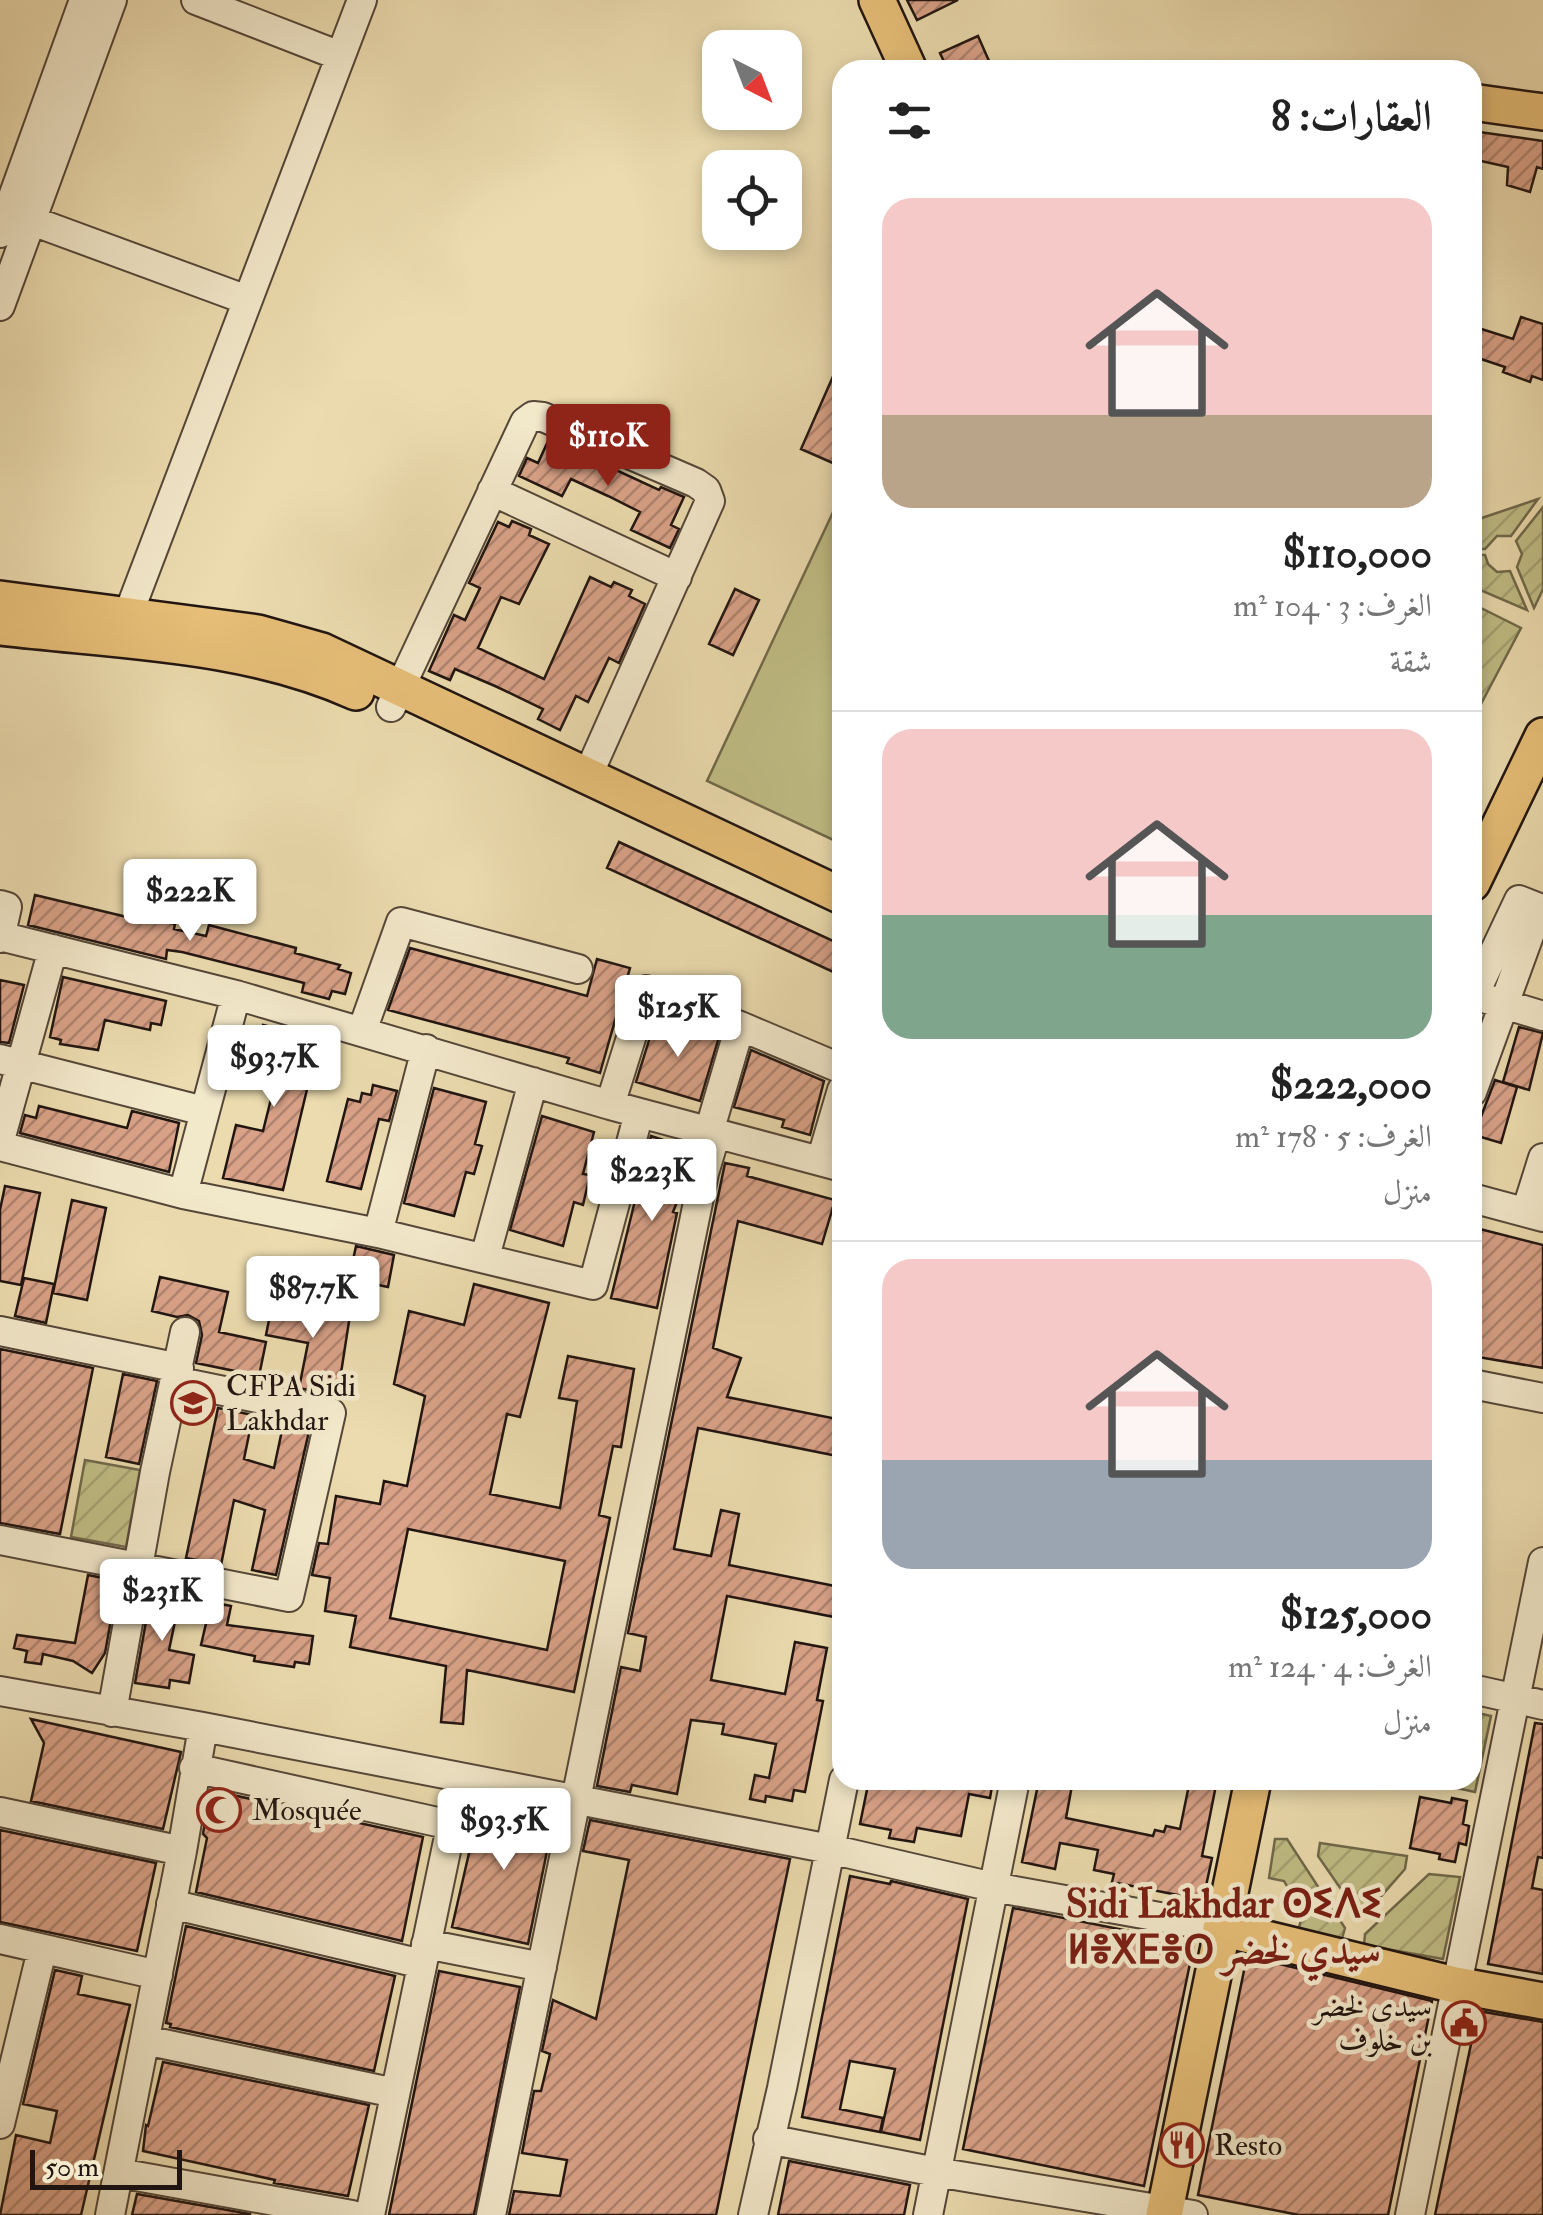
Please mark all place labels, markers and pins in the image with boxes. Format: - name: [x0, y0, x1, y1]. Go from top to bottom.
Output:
- pin: $110K: [538, 404, 678, 489]
- pin: $222K: [120, 859, 260, 944]
- pin: $125K: [608, 975, 748, 1060]
- pin: $93.7K: [193, 1025, 355, 1110]
- pin: $223K: [582, 1139, 722, 1224]
- pin: $87.7K: [232, 1256, 394, 1341]
- place label: CFPA Sidi Lakhdar: [226, 1368, 356, 1439]
- school or university icon: CFPA Sidi Lakhdar: [170, 1380, 216, 1426]
- pin: $231K: [92, 1559, 232, 1644]
- mosque icon: Mosquée: [196, 1787, 242, 1833]
- pin: $93.5K: [423, 1788, 585, 1873]
- place label: Mosquée: [252, 1792, 361, 1829]
- place label: سيدي لخضر بن خلوف: [1310, 1988, 1432, 2059]
- public building icon: سيدي لخضر بن خلوف: [1441, 2000, 1487, 2046]
- restaurant icon: Resto: [1159, 2122, 1205, 2168]
- place label: Resto: [1214, 2127, 1282, 2164]

